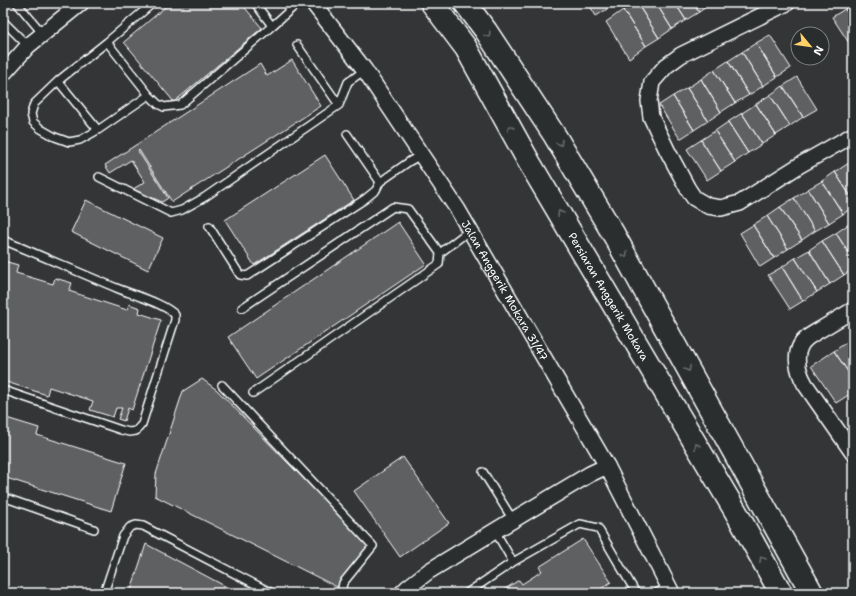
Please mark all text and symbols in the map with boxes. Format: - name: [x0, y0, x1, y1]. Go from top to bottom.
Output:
- north arrow: [790, 26, 830, 66]
- one-way arrow: [483, 31, 491, 38]
- text: N: [809, 43, 827, 58]
- one-way arrow: [508, 125, 515, 132]
- one-way arrow: [555, 139, 562, 146]
- one-way arrow: [557, 210, 564, 217]
- street label: Jalan Anggerik Mokara 31/47: [458, 218, 551, 364]
- street label: Persiaran Anggerik Mokara: [564, 230, 652, 364]
- one-way arrow: [621, 251, 628, 259]
- one-way arrow: [683, 365, 691, 372]
- one-way arrow: [695, 443, 702, 450]
- one-way arrow: [759, 556, 767, 563]

